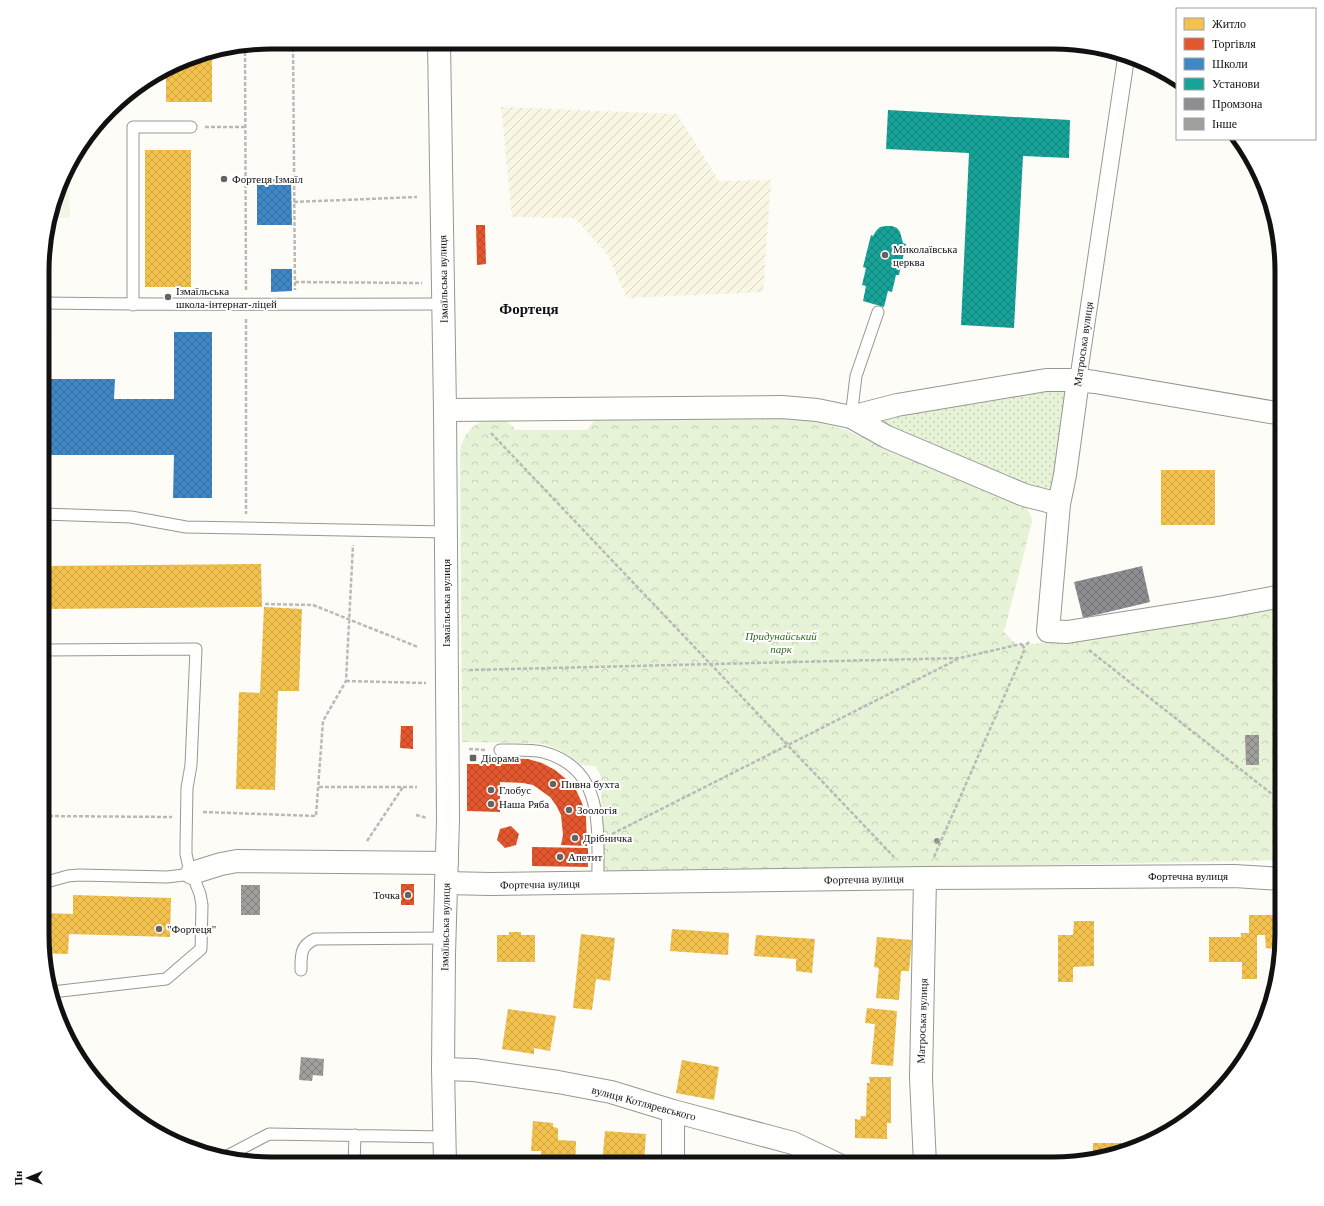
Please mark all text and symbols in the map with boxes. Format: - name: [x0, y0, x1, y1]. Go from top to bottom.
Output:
- legend: [1176, 8, 1316, 140]
- text: Житло: [1212, 17, 1246, 31]
- text: Торгівля: [1212, 37, 1256, 51]
- text: Школи: [1212, 57, 1248, 71]
- text: Установи: [1212, 77, 1260, 91]
- text: Промзона: [1212, 97, 1263, 111]
- text: Інше: [1212, 117, 1237, 131]
- place label: Фортеця Ізмаїл: [232, 173, 304, 185]
- marker: Фортеця Ізмаїл: [219, 174, 229, 184]
- street label: Ізмаїльська вулиця: [436, 235, 450, 323]
- place label: Миколаївська церква: [893, 243, 957, 268]
- marker: Миколаївська церква: [880, 250, 890, 260]
- place label: Ізмаїльська школа-інтернат-ліцей: [176, 285, 277, 310]
- marker: Ізмаїльська школа-інтернат-ліцей: [163, 292, 173, 302]
- district label: Фортеця: [499, 301, 559, 317]
- street label: Матроська вулиця: [1071, 301, 1095, 387]
- street label: Ізмаїльська вулиця: [440, 559, 452, 647]
- park label: Придунайський парк: [744, 630, 817, 655]
- place label: Діорама: [481, 752, 519, 764]
- marker: Діорама: [468, 753, 478, 763]
- place label: Пивна бухта: [561, 778, 619, 790]
- marker: Пивна бухта: [548, 779, 558, 789]
- place label: Глобус: [499, 784, 531, 796]
- marker: Глобус: [486, 785, 496, 795]
- place label: Наша Ряба: [499, 798, 549, 810]
- marker: Наша Ряба: [486, 799, 496, 809]
- place label: Зоологія: [577, 804, 617, 816]
- marker: Зоологія: [564, 805, 574, 815]
- place label: Дрібничка: [583, 832, 632, 844]
- marker: Дрібничка: [570, 833, 580, 843]
- place label: Апетит: [568, 851, 602, 863]
- marker: Апетит: [555, 852, 565, 862]
- street label: Фортечна вулиця: [1148, 870, 1228, 882]
- street label: Фортечна вулиця: [824, 872, 904, 886]
- street label: Фортечна вулиця: [500, 877, 580, 891]
- street label: Ізмаїльська вулиця: [438, 883, 452, 971]
- place label: Точка: [373, 889, 400, 901]
- marker: Точка: [403, 890, 413, 900]
- place label: "Фортеця": [167, 923, 216, 935]
- marker: "Фортеця": [154, 924, 164, 934]
- street label: Матроська вулиця: [915, 978, 929, 1064]
- street label: вулиця Котляревського: [590, 1083, 698, 1123]
- north arrow: [8, 1158, 48, 1198]
- text: Пн: [12, 1170, 24, 1186]

